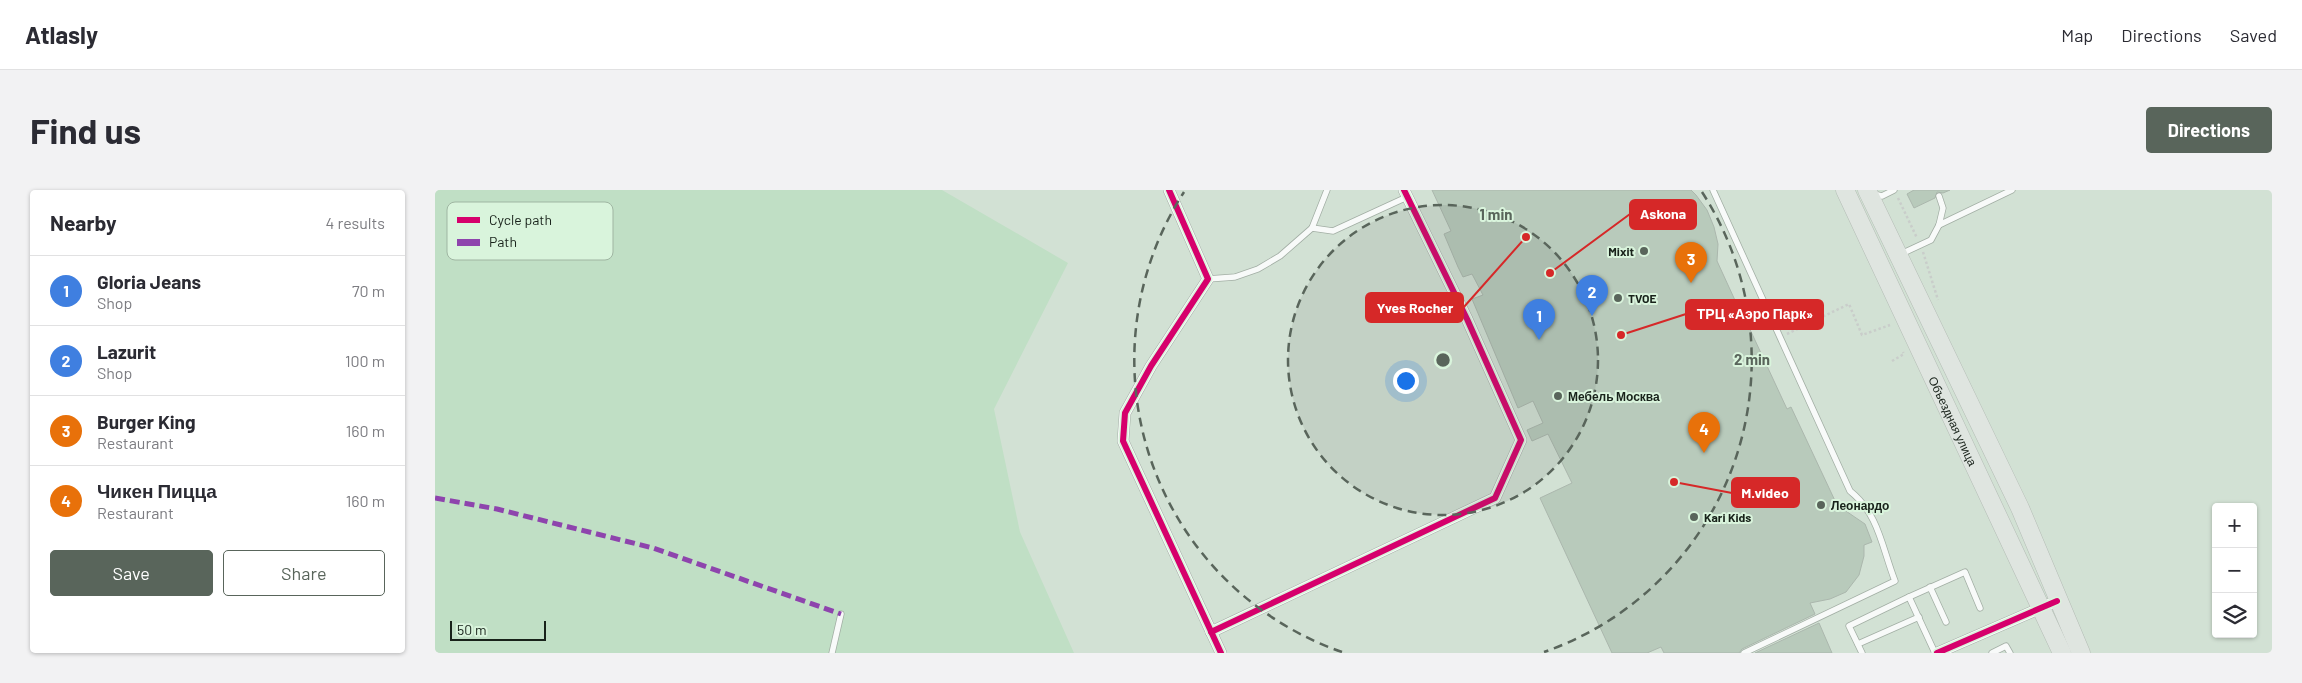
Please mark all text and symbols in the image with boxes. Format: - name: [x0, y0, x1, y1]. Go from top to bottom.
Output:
- text: Atlasly: [25, 20, 98, 49]
- text: Map: [2061, 24, 2093, 46]
- text: Directions: [2121, 24, 2202, 46]
- text: Saved: [2230, 24, 2277, 46]
- button: Directions: [2146, 107, 2272, 153]
- text: Find us: [30, 109, 141, 151]
- callout: Askona: [1630, 200, 1696, 229]
- legend: [447, 202, 613, 260]
- text: 1 min: [1480, 205, 1512, 223]
- text: Askona: [1640, 205, 1686, 222]
- text: Nearby: [50, 210, 116, 235]
- text: Cycle path: [489, 211, 552, 228]
- text: 4 results: [325, 213, 385, 232]
- text: Path: [489, 233, 517, 250]
- pin: 3: [1675, 242, 1707, 283]
- place label: Mixit: [1608, 244, 1634, 258]
- marker: Mixit: [1638, 245, 1650, 257]
- text: Gloria Jeans: [97, 270, 201, 293]
- pin: 2: [1576, 275, 1608, 316]
- text: 1: [63, 281, 69, 300]
- text: 70 m: [352, 281, 385, 300]
- place label: TVOE: [1628, 291, 1657, 305]
- marker: TVOE: [1612, 292, 1624, 304]
- text: Shop: [97, 293, 132, 312]
- callout: Yves Rocher: [1366, 293, 1463, 322]
- text: Yves Rocher: [1377, 299, 1454, 316]
- pin: 1: [1523, 299, 1555, 340]
- callout: ТРЦ «Аэро Парк»: [1686, 300, 1823, 329]
- text: ТРЦ «Аэро Парк»: [1697, 305, 1813, 322]
- text: Lazurit: [97, 340, 156, 363]
- text: 2 min: [1734, 350, 1770, 368]
- text: 2: [62, 351, 70, 370]
- text: 100 m: [345, 351, 385, 370]
- centre of rings: [1434, 351, 1452, 369]
- text: Shop: [97, 363, 132, 382]
- your location: [1393, 368, 1419, 394]
- street label: Объездная улица: [1926, 374, 1980, 468]
- place label: Мебель Москва: [1568, 389, 1660, 403]
- marker: Мебель Москва: [1552, 390, 1564, 402]
- text: Burger King: [97, 410, 196, 433]
- pin: 4: [1688, 412, 1720, 453]
- text: 3: [62, 421, 70, 440]
- text: 160 m: [346, 421, 385, 440]
- text: Restaurant: [97, 433, 174, 452]
- callout: M.video: [1732, 478, 1799, 507]
- text: Чикен Пицца: [97, 479, 217, 502]
- text: M.video: [1741, 484, 1789, 501]
- text: 4: [61, 491, 71, 510]
- text: 160 m: [346, 491, 385, 510]
- place label: Леонардо: [1831, 498, 1889, 513]
- marker: Леонардо: [1815, 499, 1827, 511]
- text: Restaurant: [97, 503, 174, 522]
- map controls: [2212, 503, 2257, 638]
- button: +: [2212, 503, 2257, 548]
- place label: Kari Kids: [1704, 510, 1751, 524]
- marker: Kari Kids: [1688, 511, 1700, 523]
- button: −: [2212, 548, 2257, 593]
- button: Save: [50, 550, 213, 596]
- button: Share: [223, 550, 385, 596]
- button: layers: [2212, 593, 2257, 638]
- scale bar: [450, 618, 546, 641]
- text: 50 m: [457, 621, 486, 638]

